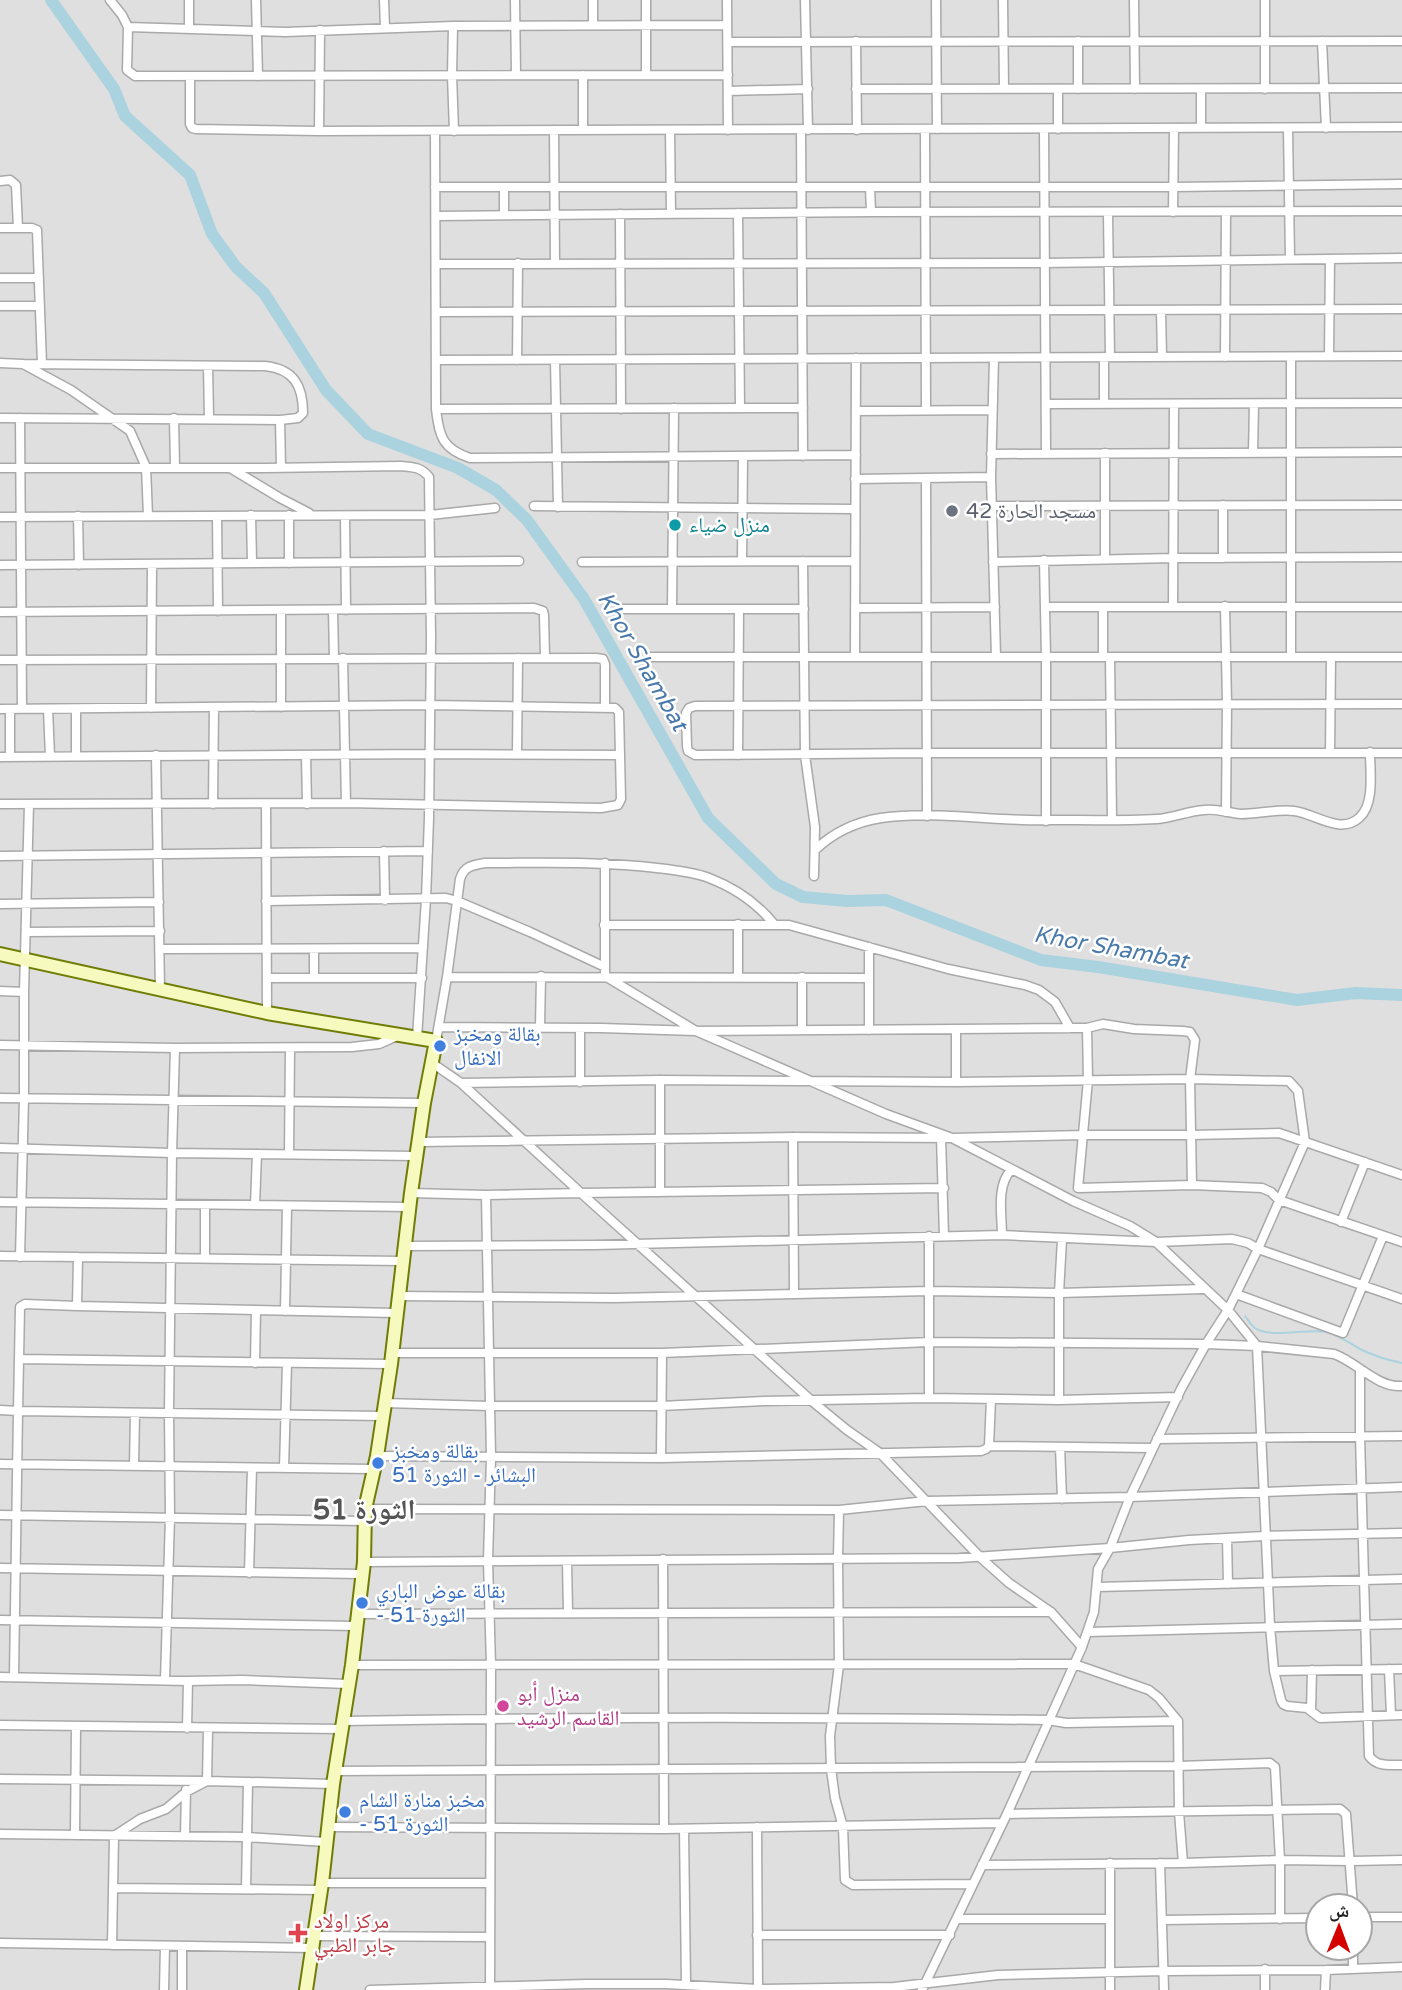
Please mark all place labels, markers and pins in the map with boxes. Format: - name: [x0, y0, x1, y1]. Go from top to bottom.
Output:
- place label: مسجد الحارة 42: [966, 499, 1096, 524]
- marker: مسجد الحارة 42: [944, 503, 960, 519]
- place label: منزل ضياء: [689, 513, 770, 538]
- marker: منزل ضياء: [667, 517, 683, 533]
- place label: بقالة ومخبز الانفال: [453, 1022, 541, 1071]
- marker: بقالة ومخبز الانفال: [432, 1038, 448, 1054]
- place label: بقالة ومخبز البشائر - الثورة 51: [391, 1439, 536, 1488]
- marker: بقالة ومخبز البشائر - الثورة 51: [370, 1455, 386, 1471]
- place label: بقالة عوض الباري - الثورة 51: [376, 1579, 506, 1628]
- marker: بقالة عوض الباري - الثورة 51: [354, 1595, 370, 1611]
- place label: منزل أبو القاسم الرشيد: [517, 1681, 620, 1732]
- marker: منزل أبو القاسم الرشيد: [495, 1698, 511, 1714]
- place label: مخبز منارة الشام - الثورة 51: [359, 1788, 485, 1837]
- marker: مخبز منارة الشام - الثورة 51: [337, 1804, 353, 1820]
- place label: مركز اولاد جابر الطبي: [314, 1909, 396, 1961]
- marker: مركز اولاد جابر الطبي: [288, 1923, 308, 1943]

